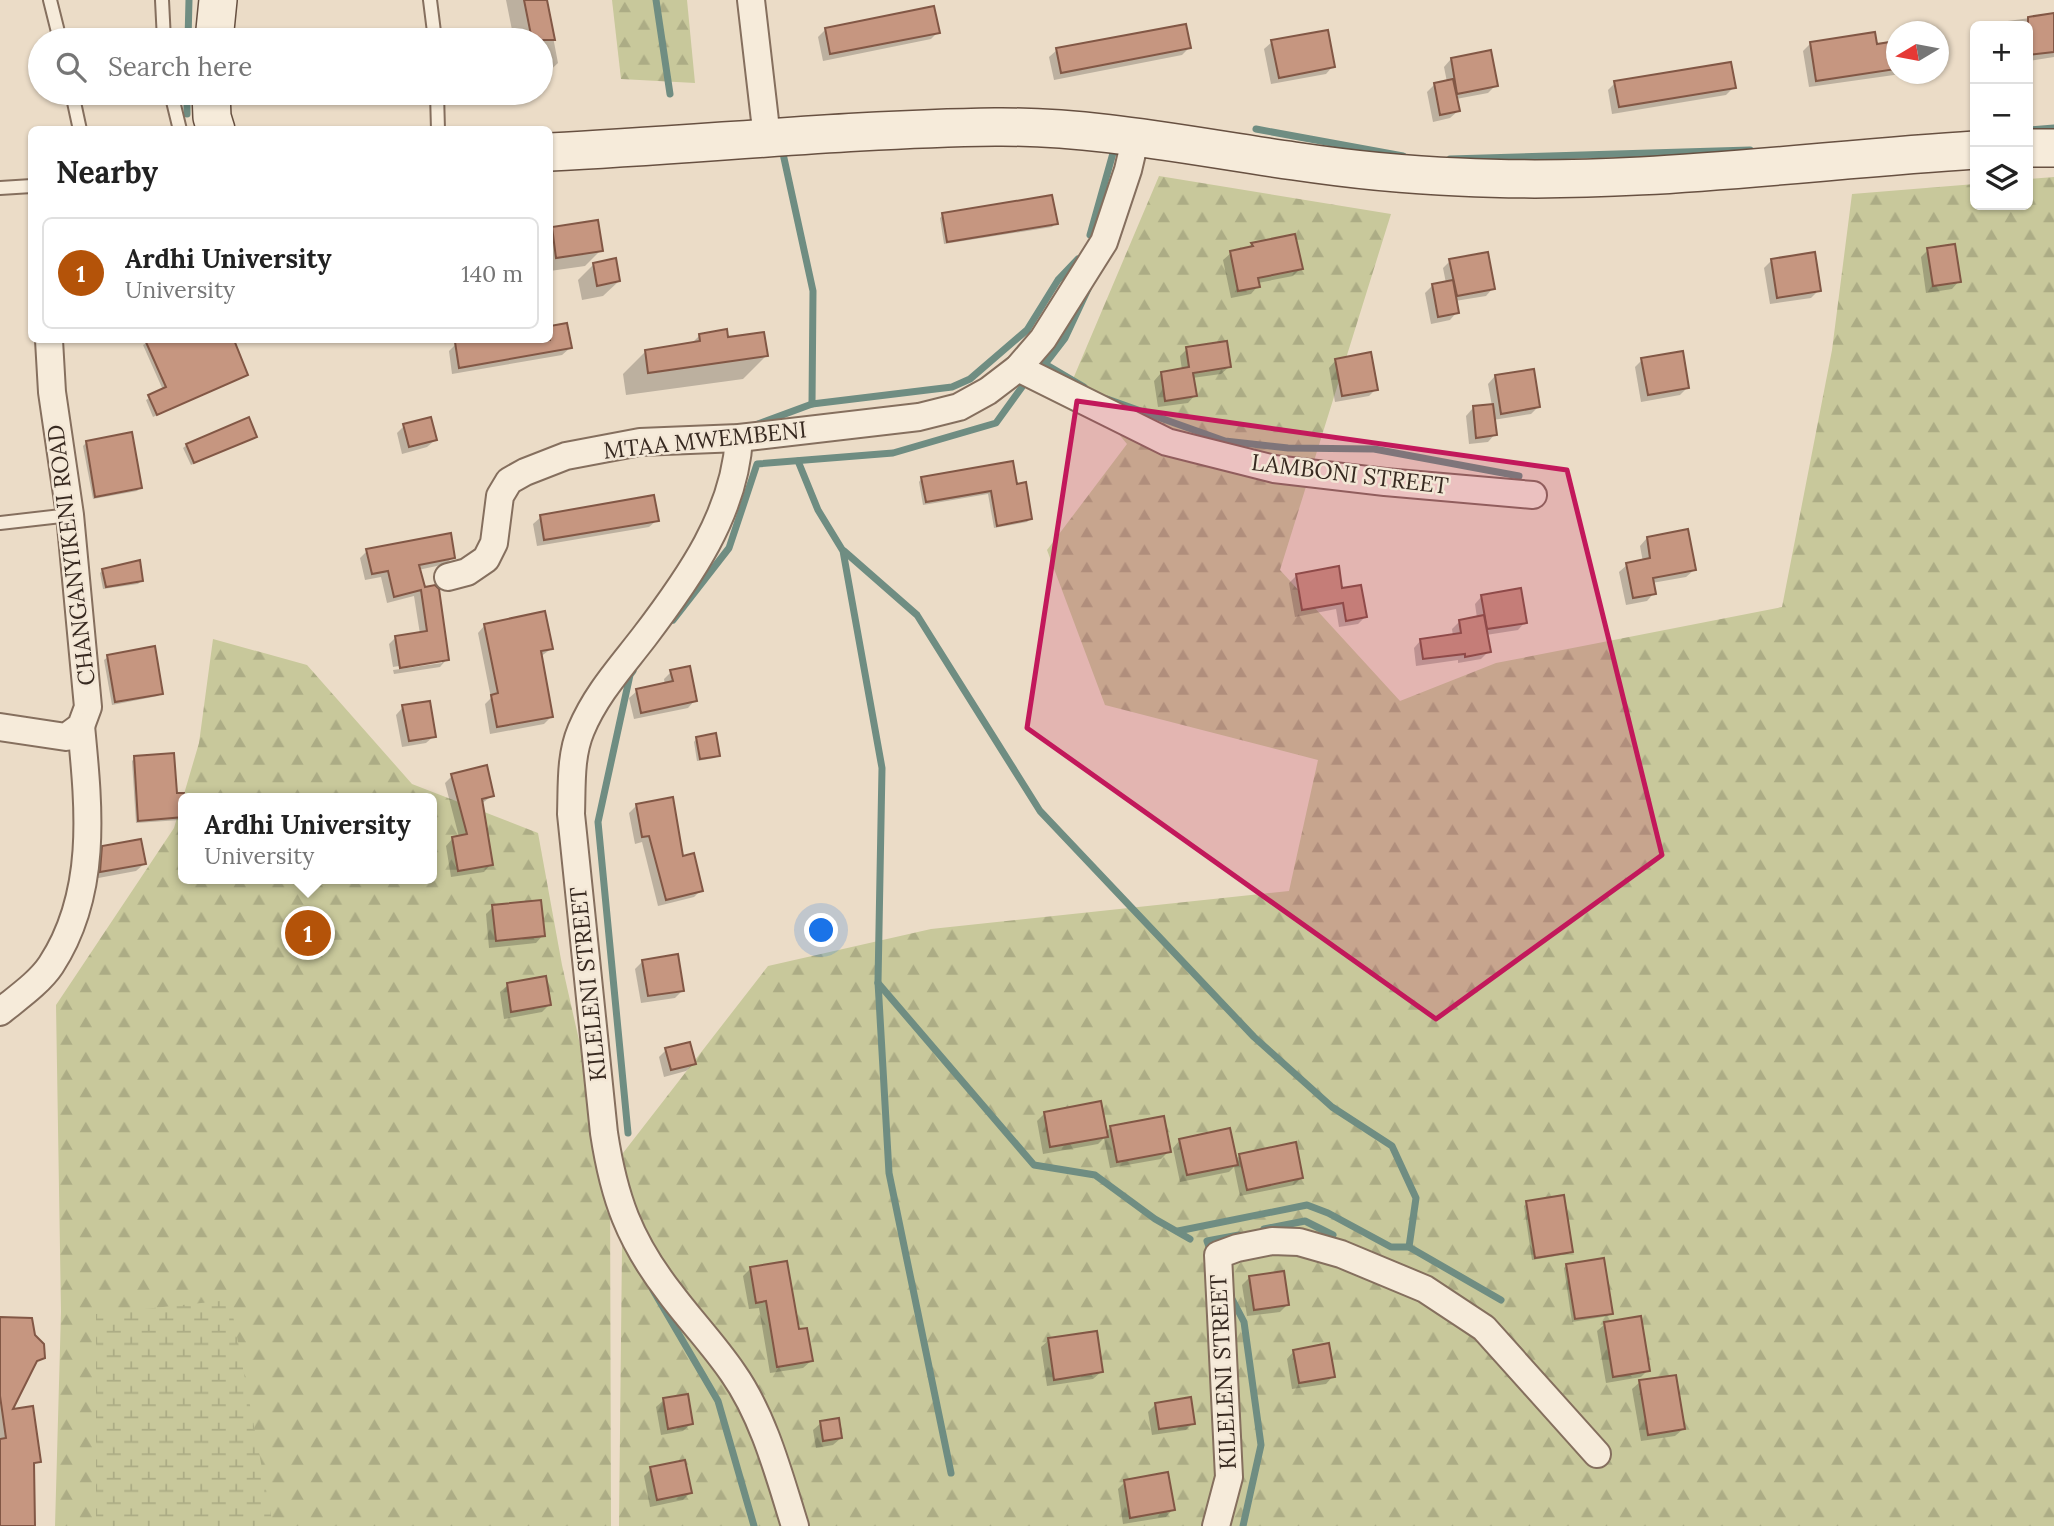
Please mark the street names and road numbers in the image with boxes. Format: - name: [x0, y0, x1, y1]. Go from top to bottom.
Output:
- street label: MTAA MWEMBENI: [602, 414, 808, 465]
- street label: CHANGANYIKENI ROAD: [40, 423, 101, 687]
- street label: LAMBONI STREET: [1250, 447, 1451, 500]
- street label: KILELENI STREET: [563, 885, 612, 1083]
- street label: KILELENI STREET: [1203, 1273, 1242, 1470]

